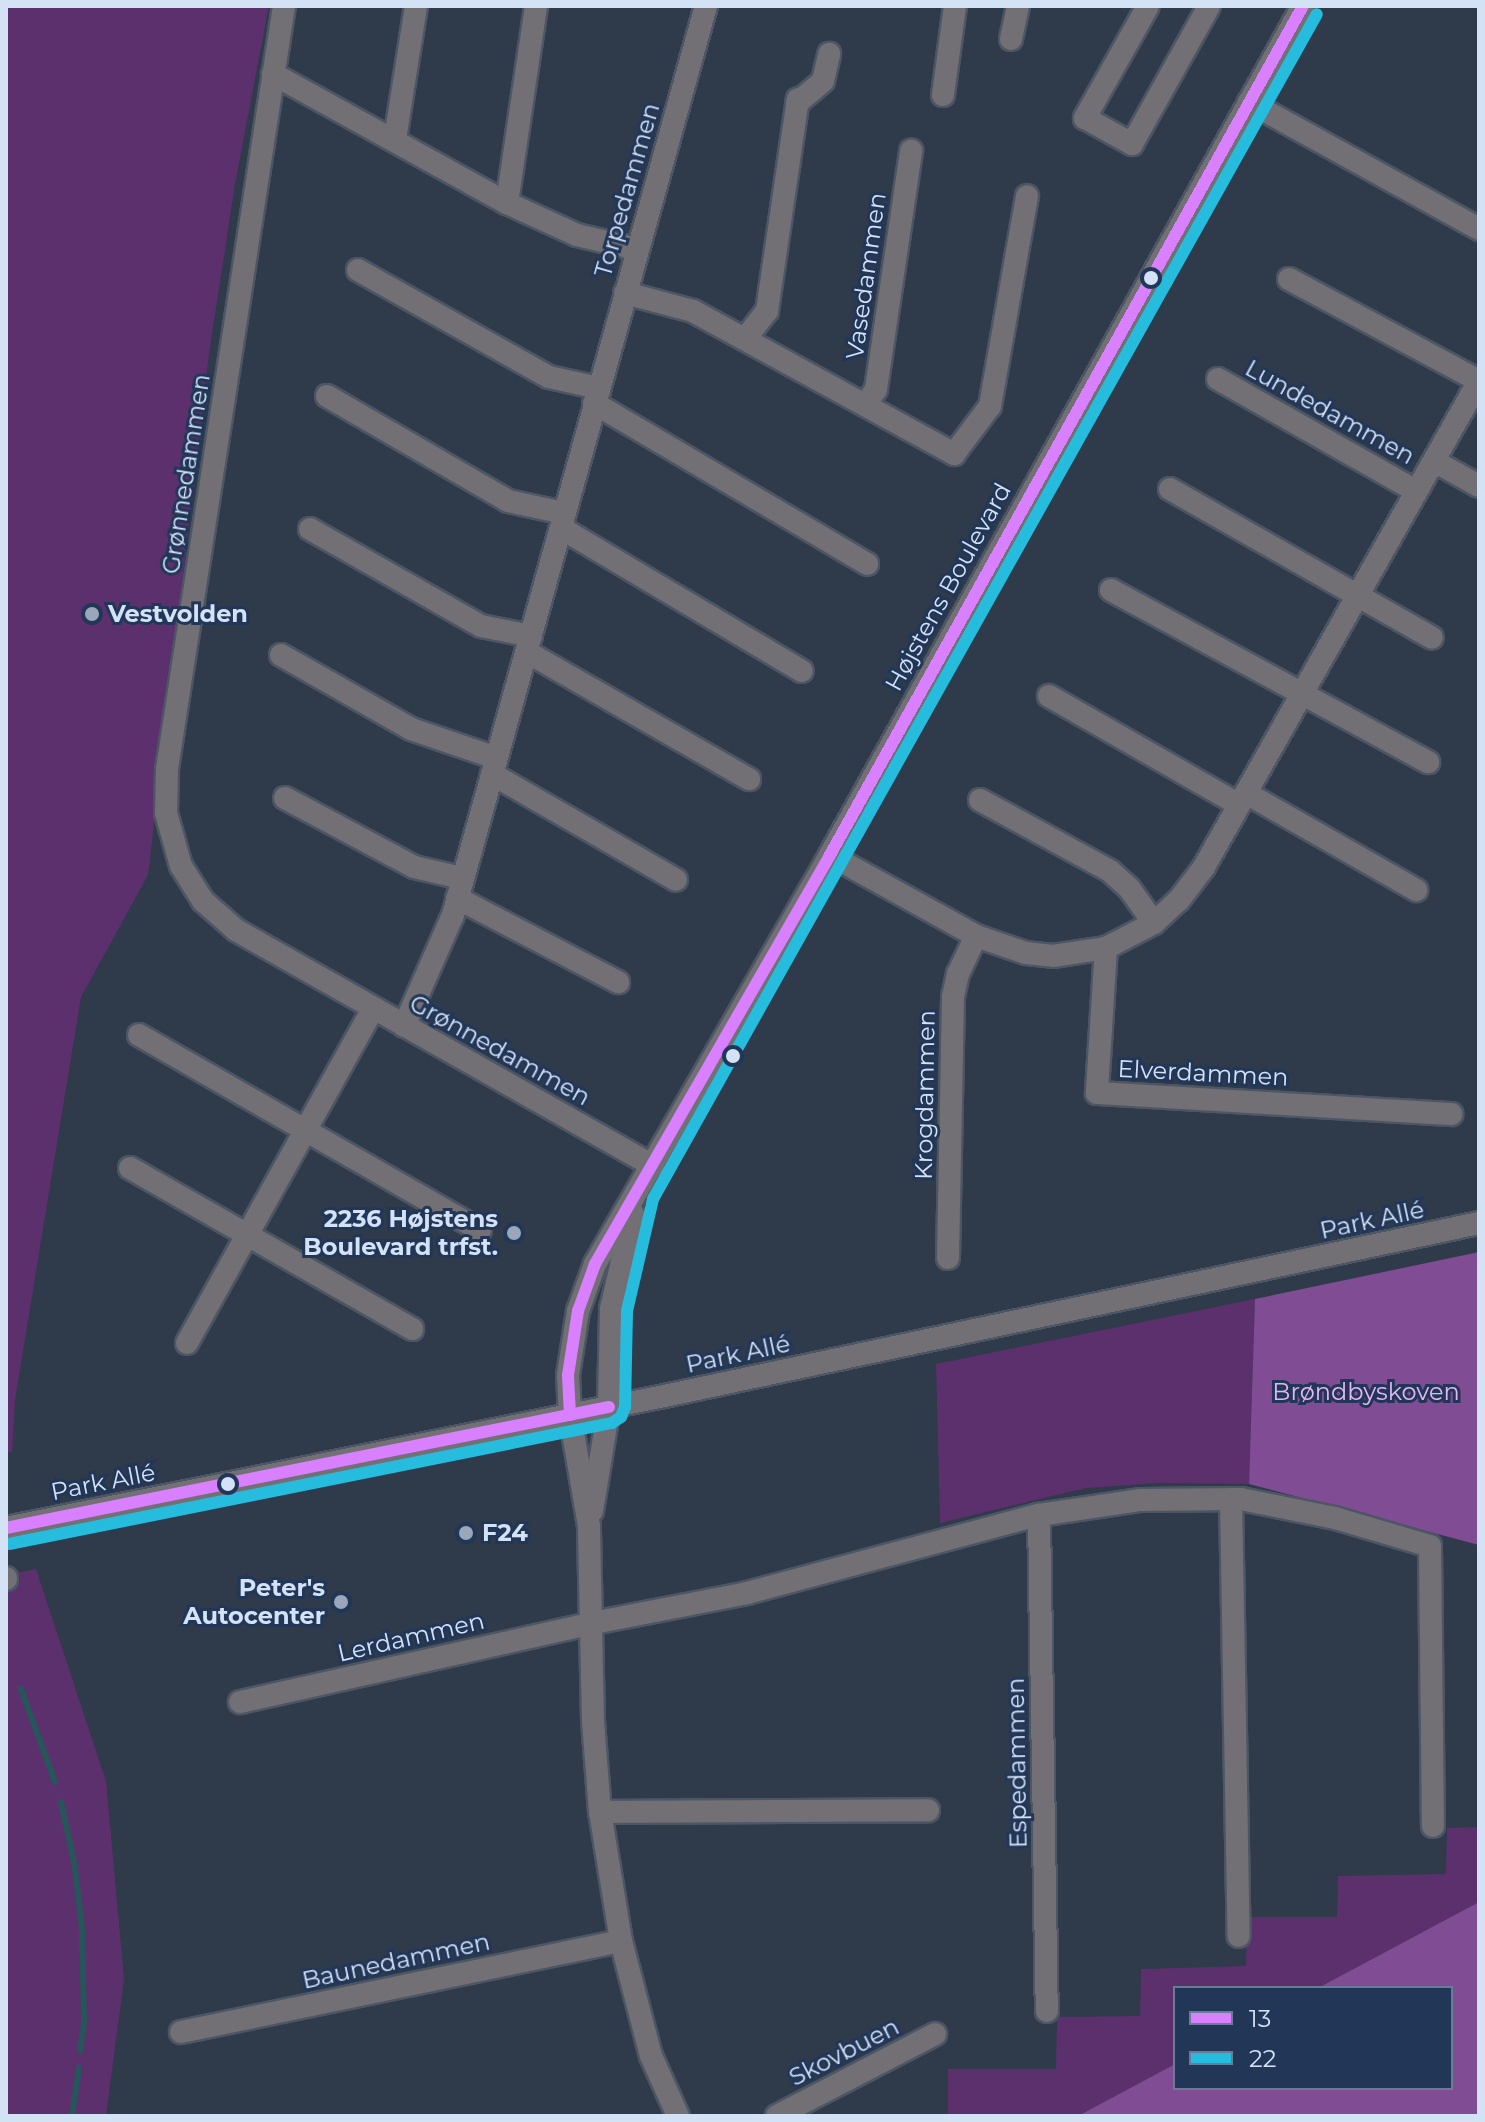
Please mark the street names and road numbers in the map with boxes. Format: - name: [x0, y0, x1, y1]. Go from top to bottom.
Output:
- street label: Torpedammen: [588, 100, 666, 280]
- street label: Vasedammen: [840, 191, 892, 361]
- street label: Lundedammen: [1240, 354, 1420, 470]
- street label: Grønnedammen: [156, 372, 216, 576]
- street label: Højstens Boulevard: [879, 478, 1017, 696]
- street label: Grønnedammen: [405, 988, 595, 1112]
- street label: Krogdammen: [909, 1010, 941, 1180]
- street label: Elverdammen: [1117, 1054, 1289, 1092]
- street label: Park Allé: [1317, 1195, 1427, 1245]
- street label: Park Allé: [683, 1329, 793, 1379]
- street label: Park Allé: [48, 1458, 158, 1506]
- street label: Lerdammen: [335, 1606, 487, 1668]
- street label: Espedammen: [1001, 1678, 1033, 1848]
- street label: Baunedammen: [300, 1927, 492, 1995]
- street label: Skovbuen: [784, 2012, 904, 2092]

